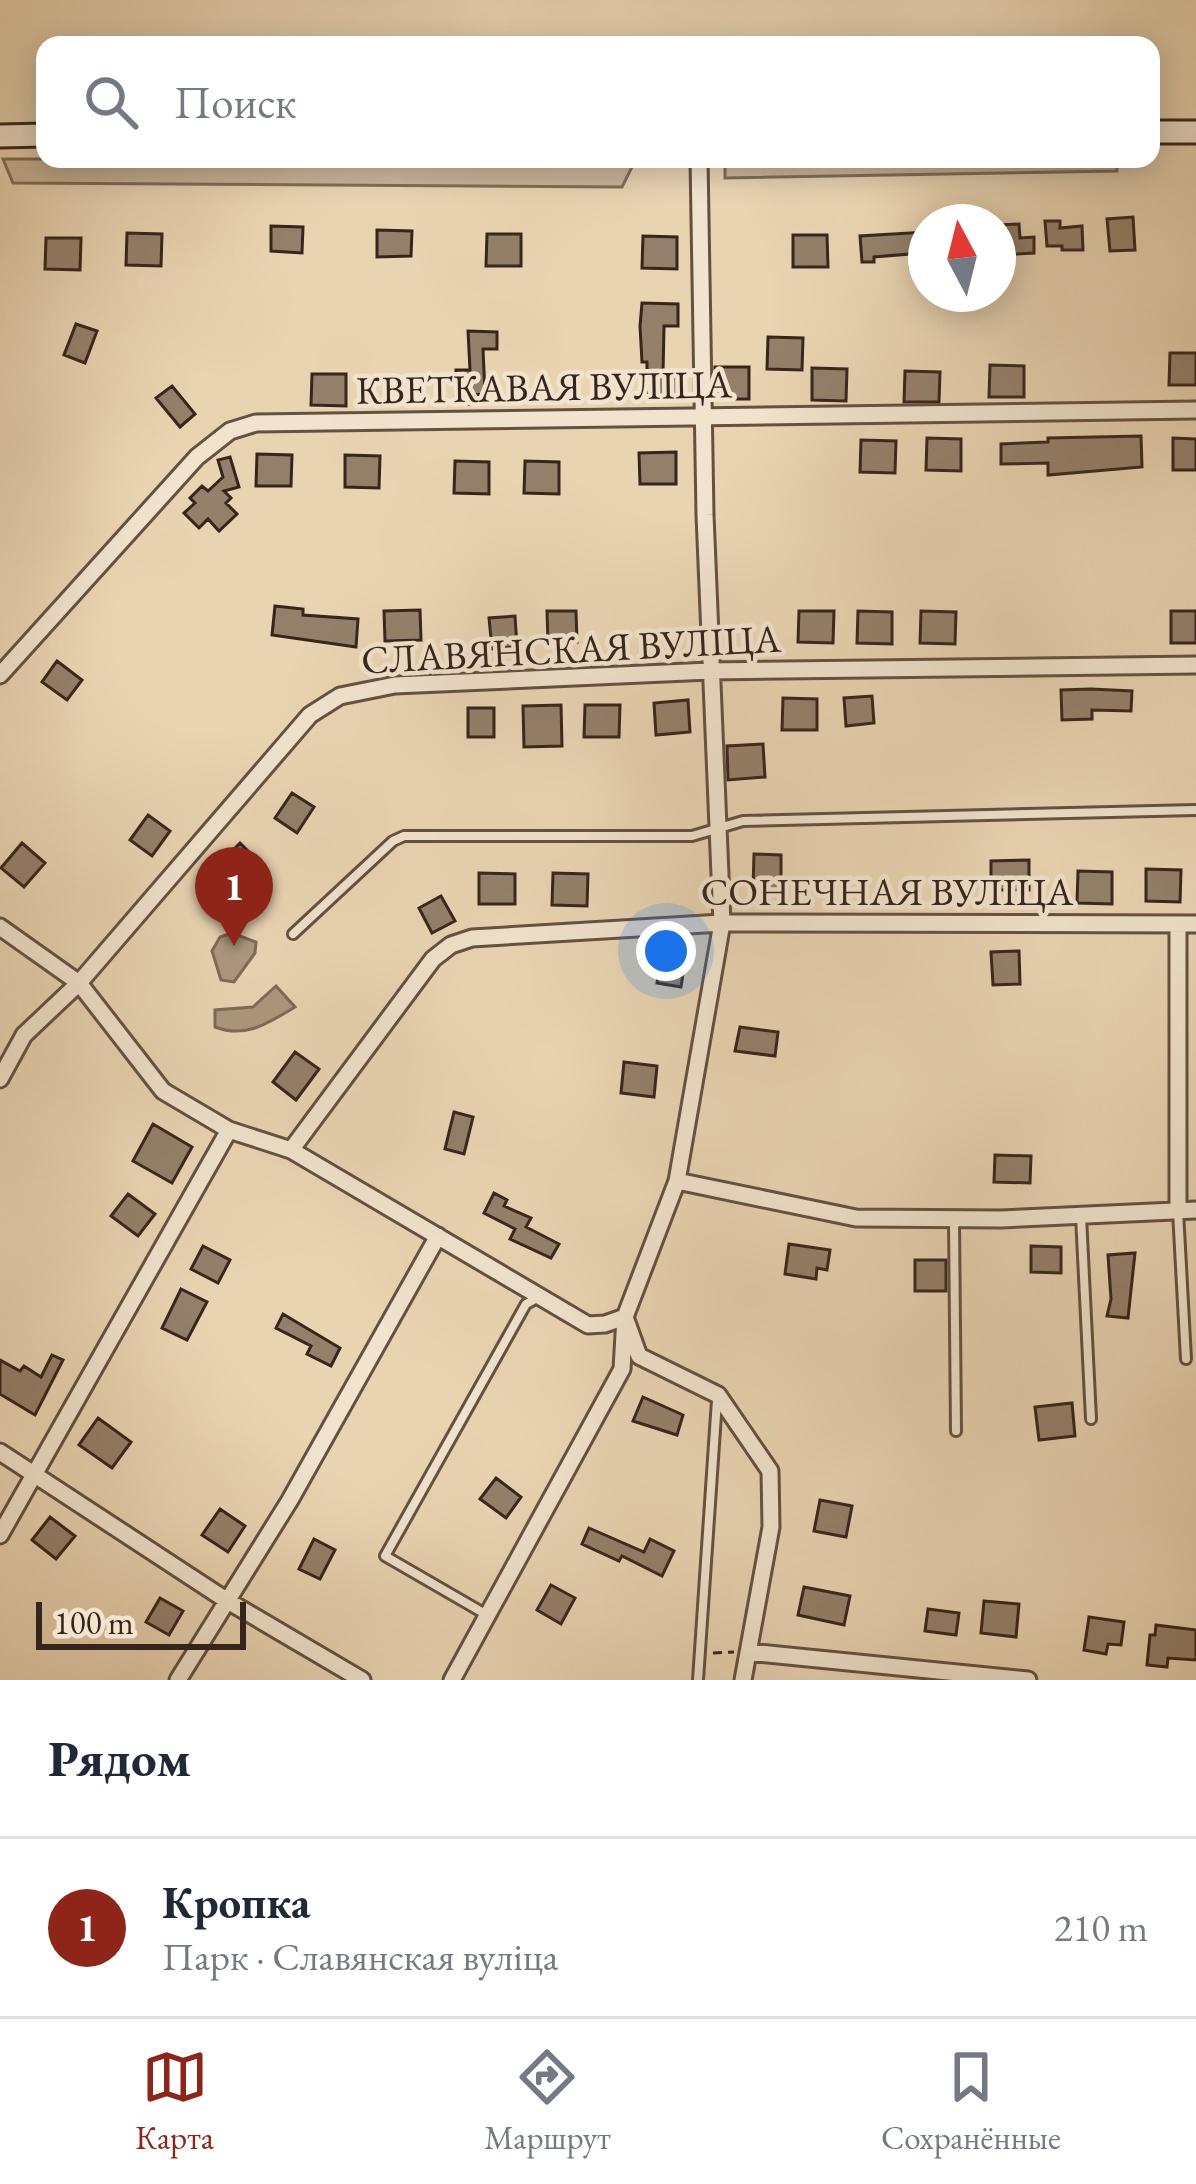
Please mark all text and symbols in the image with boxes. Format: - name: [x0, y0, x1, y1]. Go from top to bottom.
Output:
- search box: [36, 36, 1160, 168]
- icon: search: [78, 69, 144, 135]
- text: Поиск: [174, 73, 296, 131]
- north arrow: [908, 204, 1016, 312]
- street label: КВЕТКАВАЯ ВУЛІЦА: [356, 358, 733, 416]
- street label: СЛАВЯНСКАЯ ВУЛІЦА: [360, 612, 783, 685]
- pin: 1: [195, 847, 273, 946]
- street label: СОНЕЧНАЯ ВУЛІЦА: [701, 866, 1074, 917]
- your location: [636, 921, 696, 981]
- scale bar: [36, 1596, 246, 1649]
- text: 100 m: [54, 1601, 134, 1644]
- text: Рядом: [48, 1725, 191, 1791]
- text: Кропка: [162, 1873, 310, 1931]
- text: 1: [77, 1902, 97, 1953]
- text: 210 m: [1054, 1902, 1148, 1953]
- text: Парк · Славянская вуліца: [162, 1931, 558, 1982]
- tab: Карта: [135, 2044, 214, 2159]
- tab: Маршрут: [484, 2044, 611, 2159]
- tab: Сохранённые: [881, 2044, 1061, 2159]

